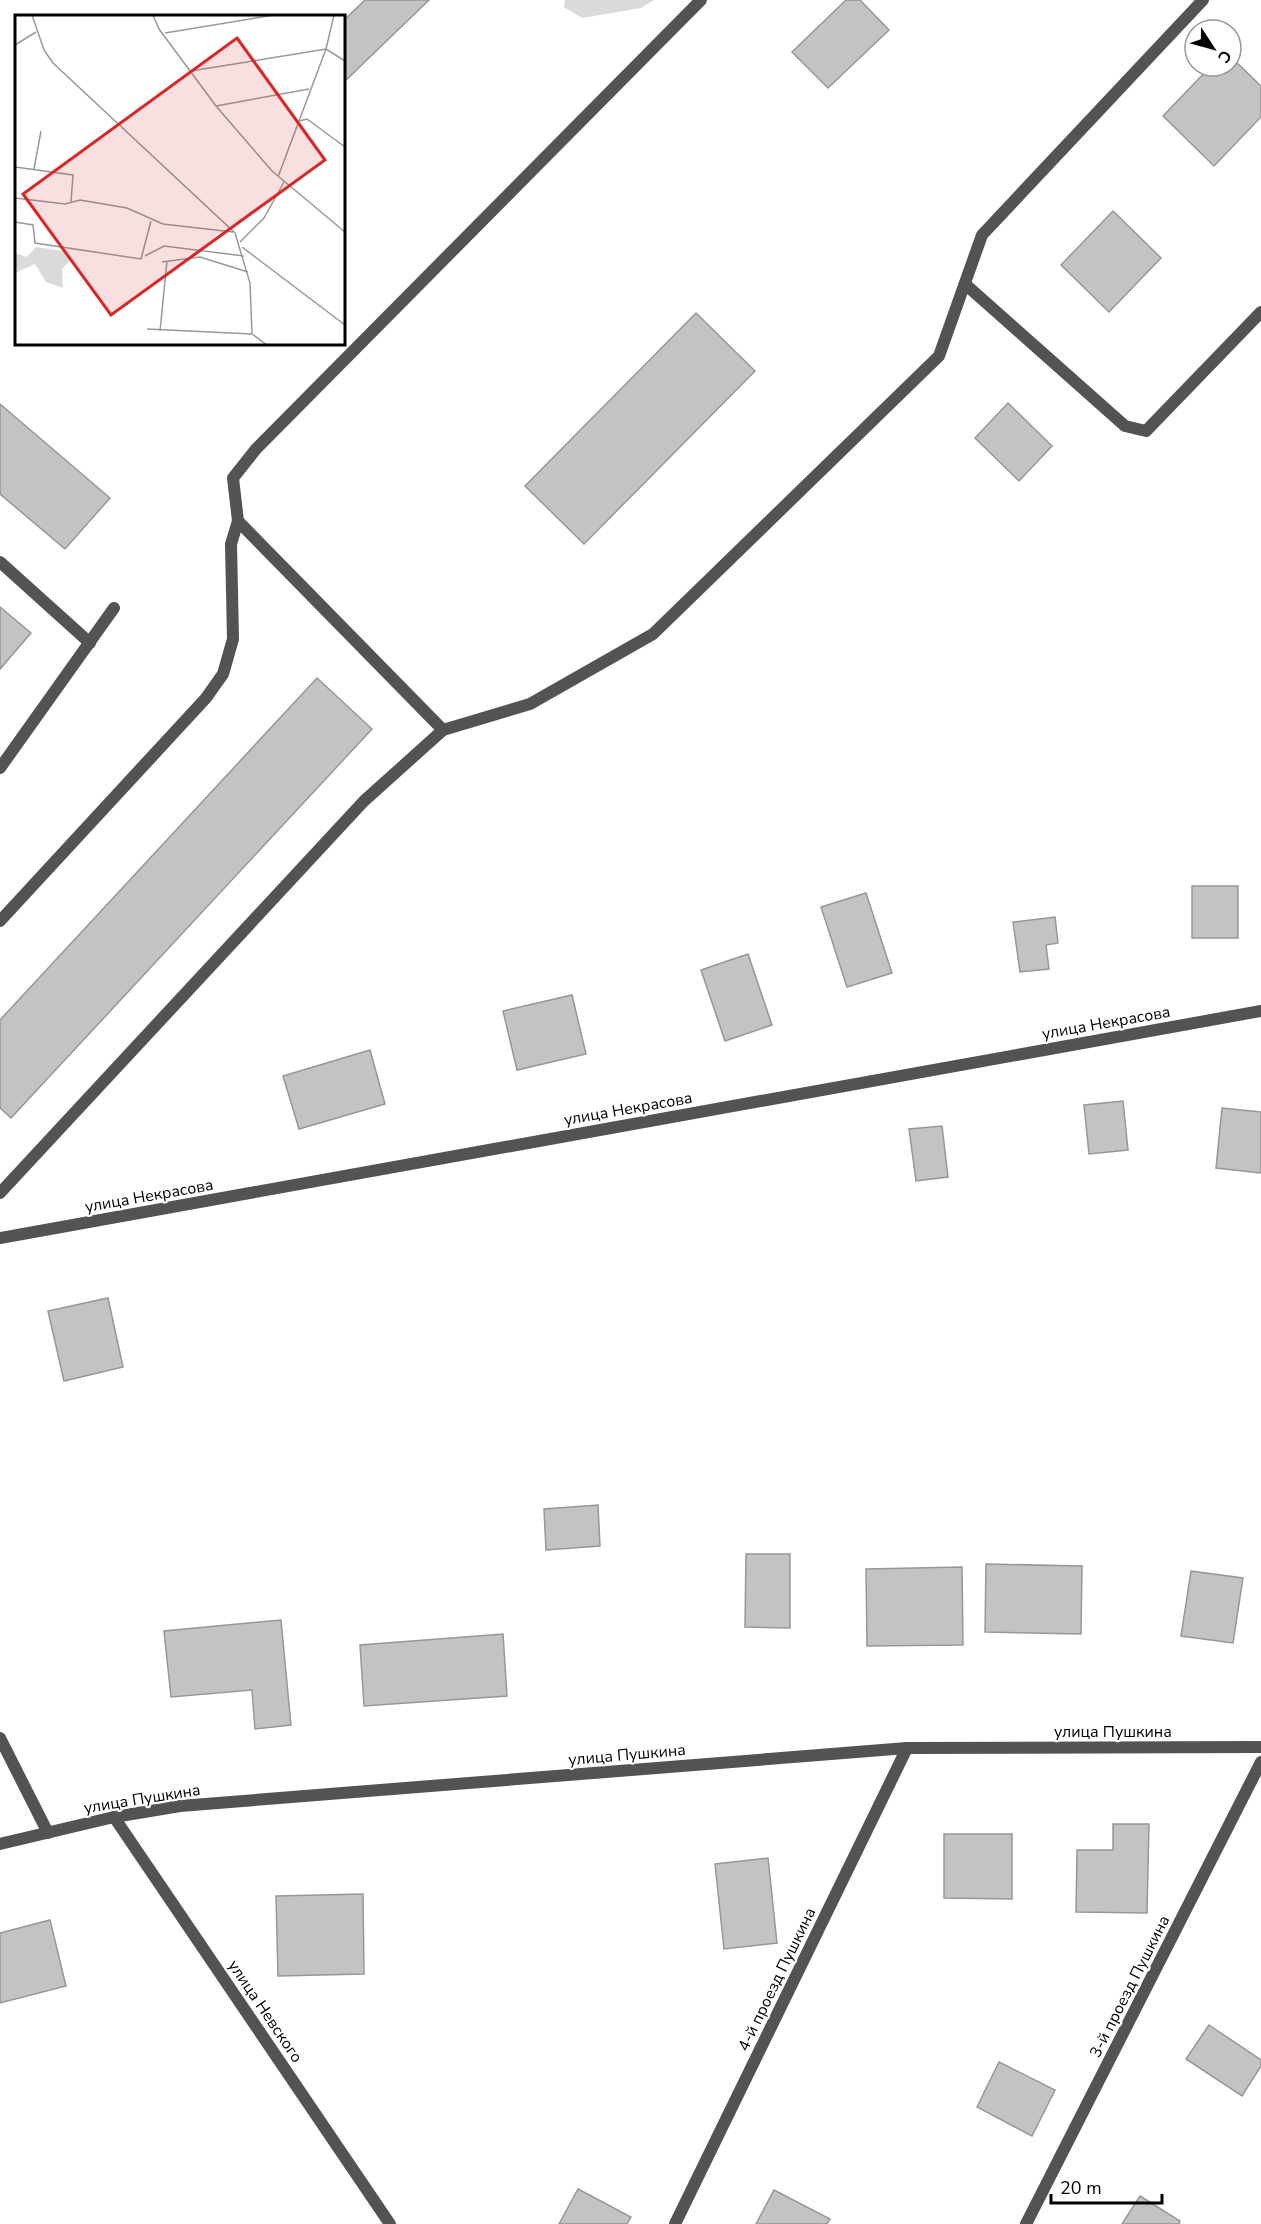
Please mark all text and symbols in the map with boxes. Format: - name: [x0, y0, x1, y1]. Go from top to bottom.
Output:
- inset map: [15, 15, 345, 345]
- north arrow: [1183, 18, 1243, 78]
- text: С: [1212, 45, 1236, 67]
- street label: улица Некрасова: [1040, 1001, 1172, 1045]
- street label: улица Некрасова: [562, 1087, 694, 1131]
- street label: улица Некрасова: [83, 1174, 215, 1218]
- street label: улица Пушкина: [1054, 1721, 1172, 1743]
- street label: улица Пушкина: [567, 1739, 687, 1771]
- street label: улица Пушкина: [82, 1779, 202, 1819]
- street label: 4-й проезд Пушкина: [733, 1904, 821, 2055]
- street label: 3-й проезд Пушкина: [1084, 1911, 1175, 2061]
- street label: улица Невского: [223, 1956, 308, 2067]
- scale bar: [1051, 2167, 1162, 2205]
- text: 20 m: [1060, 2176, 1102, 2200]

